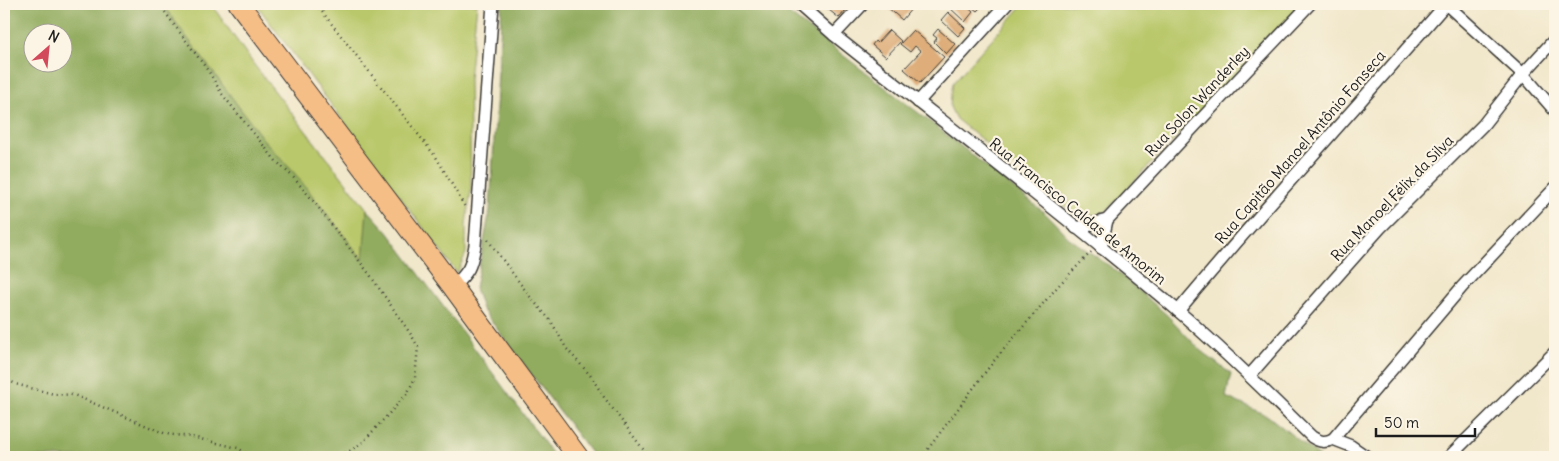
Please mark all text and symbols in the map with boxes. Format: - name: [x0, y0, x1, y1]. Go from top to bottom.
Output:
- north arrow: [22, 22, 72, 72]
- text: N: [46, 26, 62, 47]
- street label: Rua Solon Wanderley: [1141, 42, 1253, 160]
- street label: Rua Capitão Manoel Antônio Fonseca: [1211, 46, 1390, 248]
- street label: Rua Manoel Félix da Silva: [1327, 131, 1458, 265]
- street label: Rua Francisco Caldas de Amorim: [986, 134, 1170, 288]
- scale bar: [1376, 406, 1475, 438]
- text: 50 m: [1384, 413, 1419, 432]

